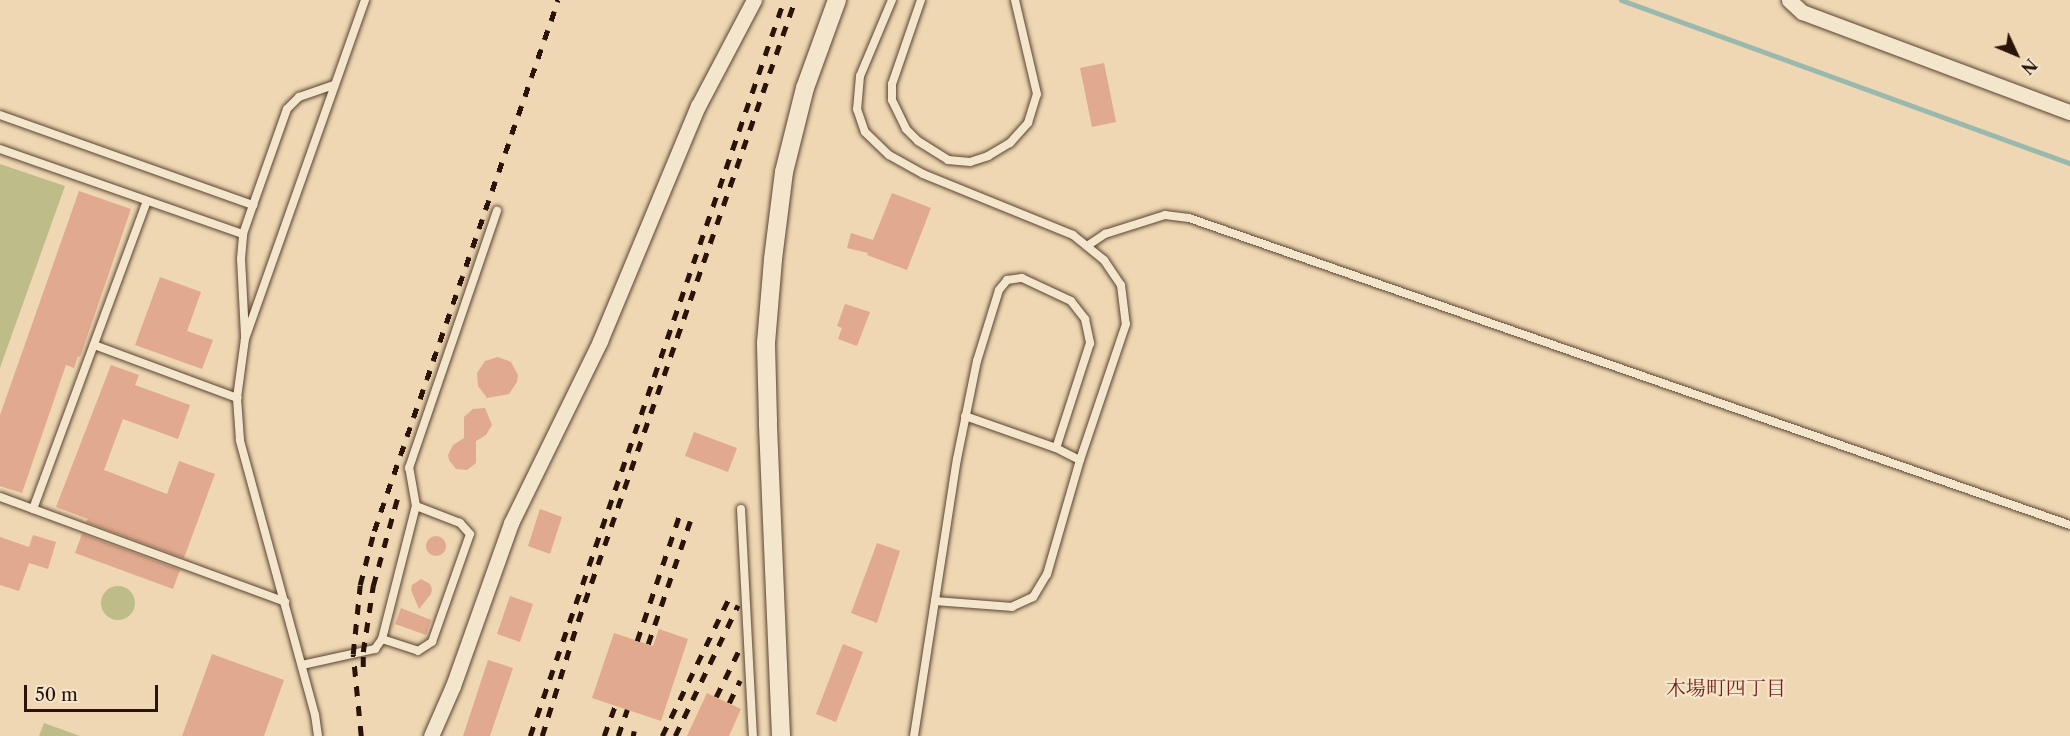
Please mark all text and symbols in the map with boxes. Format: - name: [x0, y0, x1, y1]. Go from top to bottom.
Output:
- north arrow: [1986, 24, 2046, 84]
- text: N: [2017, 55, 2041, 78]
- scale bar: [27, 673, 160, 711]
- district label: 木場町四丁目: [1666, 676, 1786, 700]
- text: 50 m: [35, 684, 78, 706]

